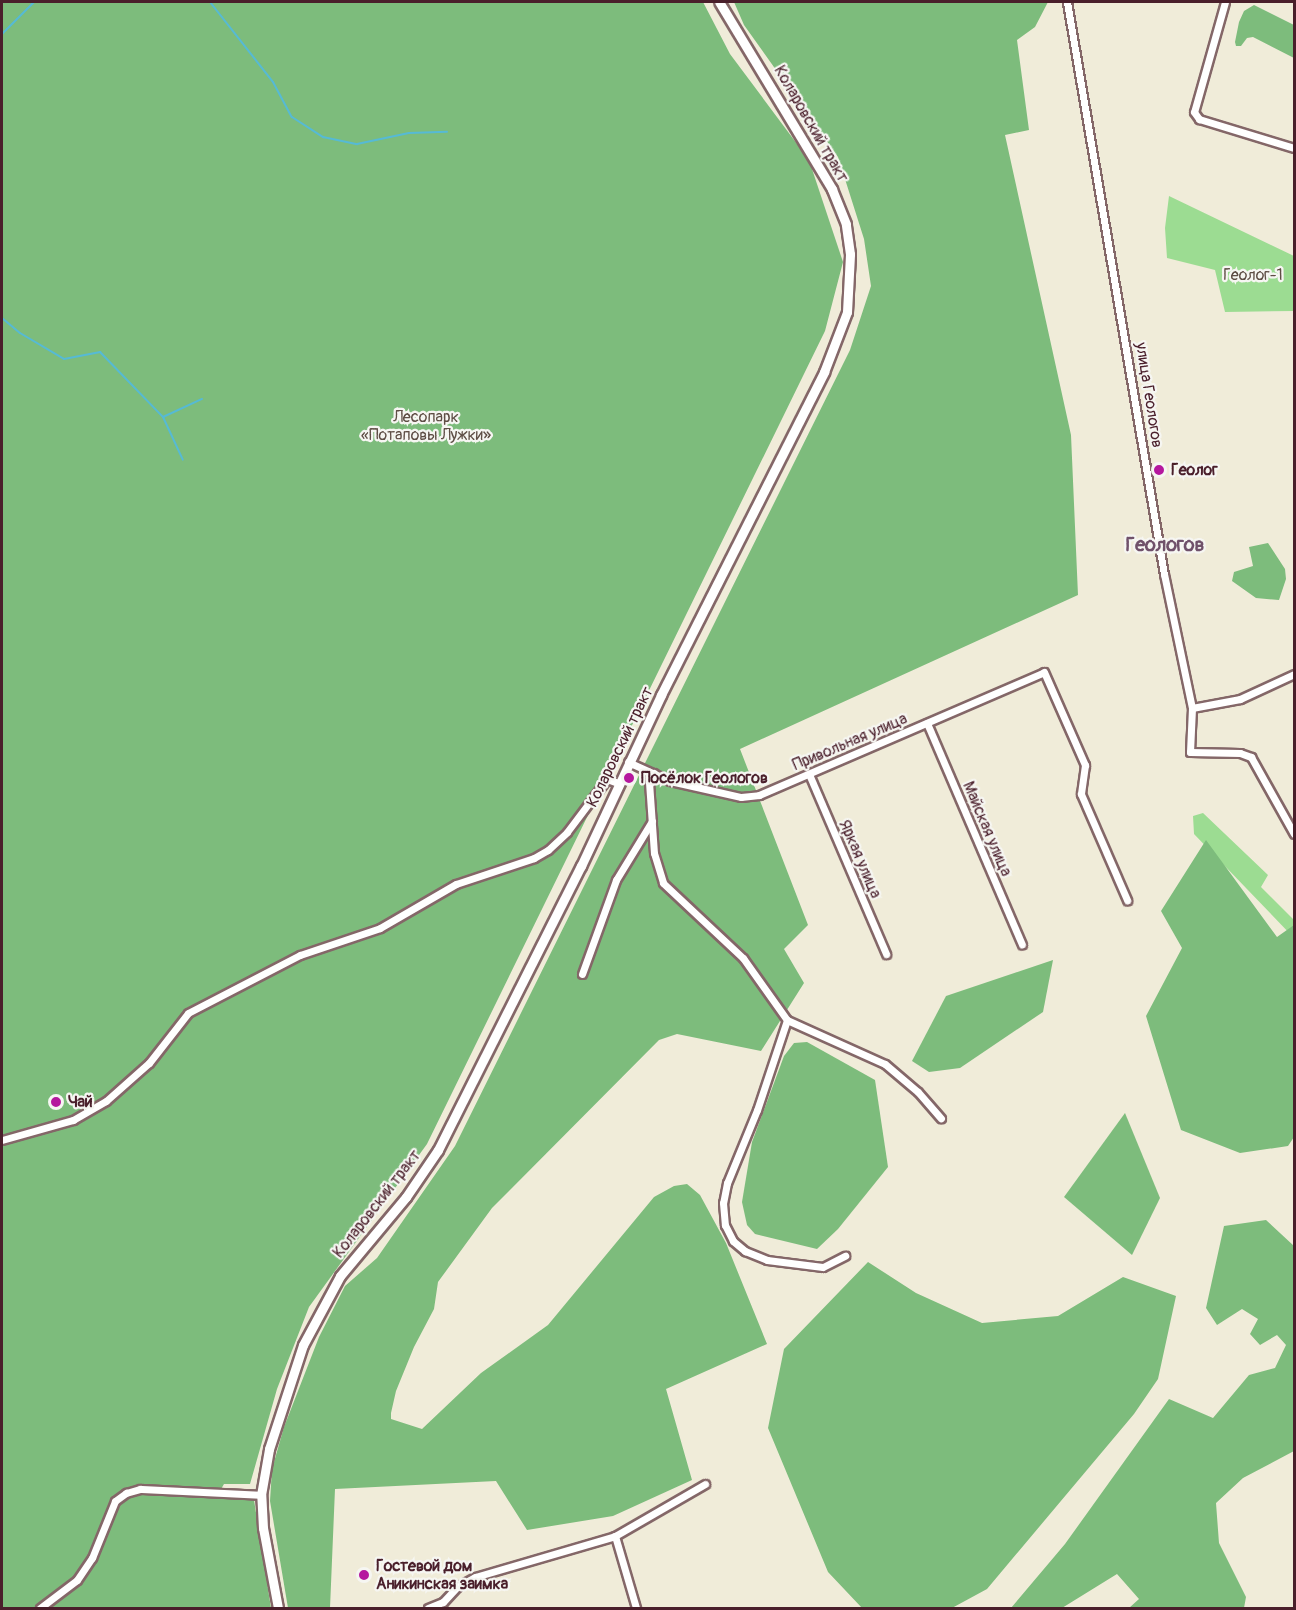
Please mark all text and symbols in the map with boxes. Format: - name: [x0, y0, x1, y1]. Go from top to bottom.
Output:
- street label: Коларовский тракт: [770, 62, 852, 186]
- park label: Геолог-1: [1223, 265, 1283, 285]
- street label: улица Геологов: [1131, 341, 1167, 449]
- park label: Лесопарк «Потаповы Лужки»: [361, 407, 491, 445]
- place label: Геолог: [1171, 460, 1218, 480]
- marker: Геолог: [1152, 463, 1166, 477]
- district label: Геологов: [1126, 532, 1204, 556]
- street label: Коларовский тракт: [583, 684, 657, 810]
- street label: Привольная улица: [790, 709, 910, 775]
- place label: Посёлок Геологов: [641, 768, 768, 788]
- marker: Посёлок Геологов: [622, 771, 636, 785]
- street label: Майская улица: [958, 779, 1016, 879]
- street label: Яркая улица: [835, 817, 885, 901]
- place label: Чай: [68, 1092, 93, 1112]
- marker: Чай: [49, 1095, 63, 1109]
- street label: Коларовский тракт: [329, 1146, 425, 1262]
- place label: Гостевой дом Аникинская заимка: [376, 1556, 508, 1594]
- marker: Гостевой дом Аникинская заимка: [357, 1568, 371, 1582]

